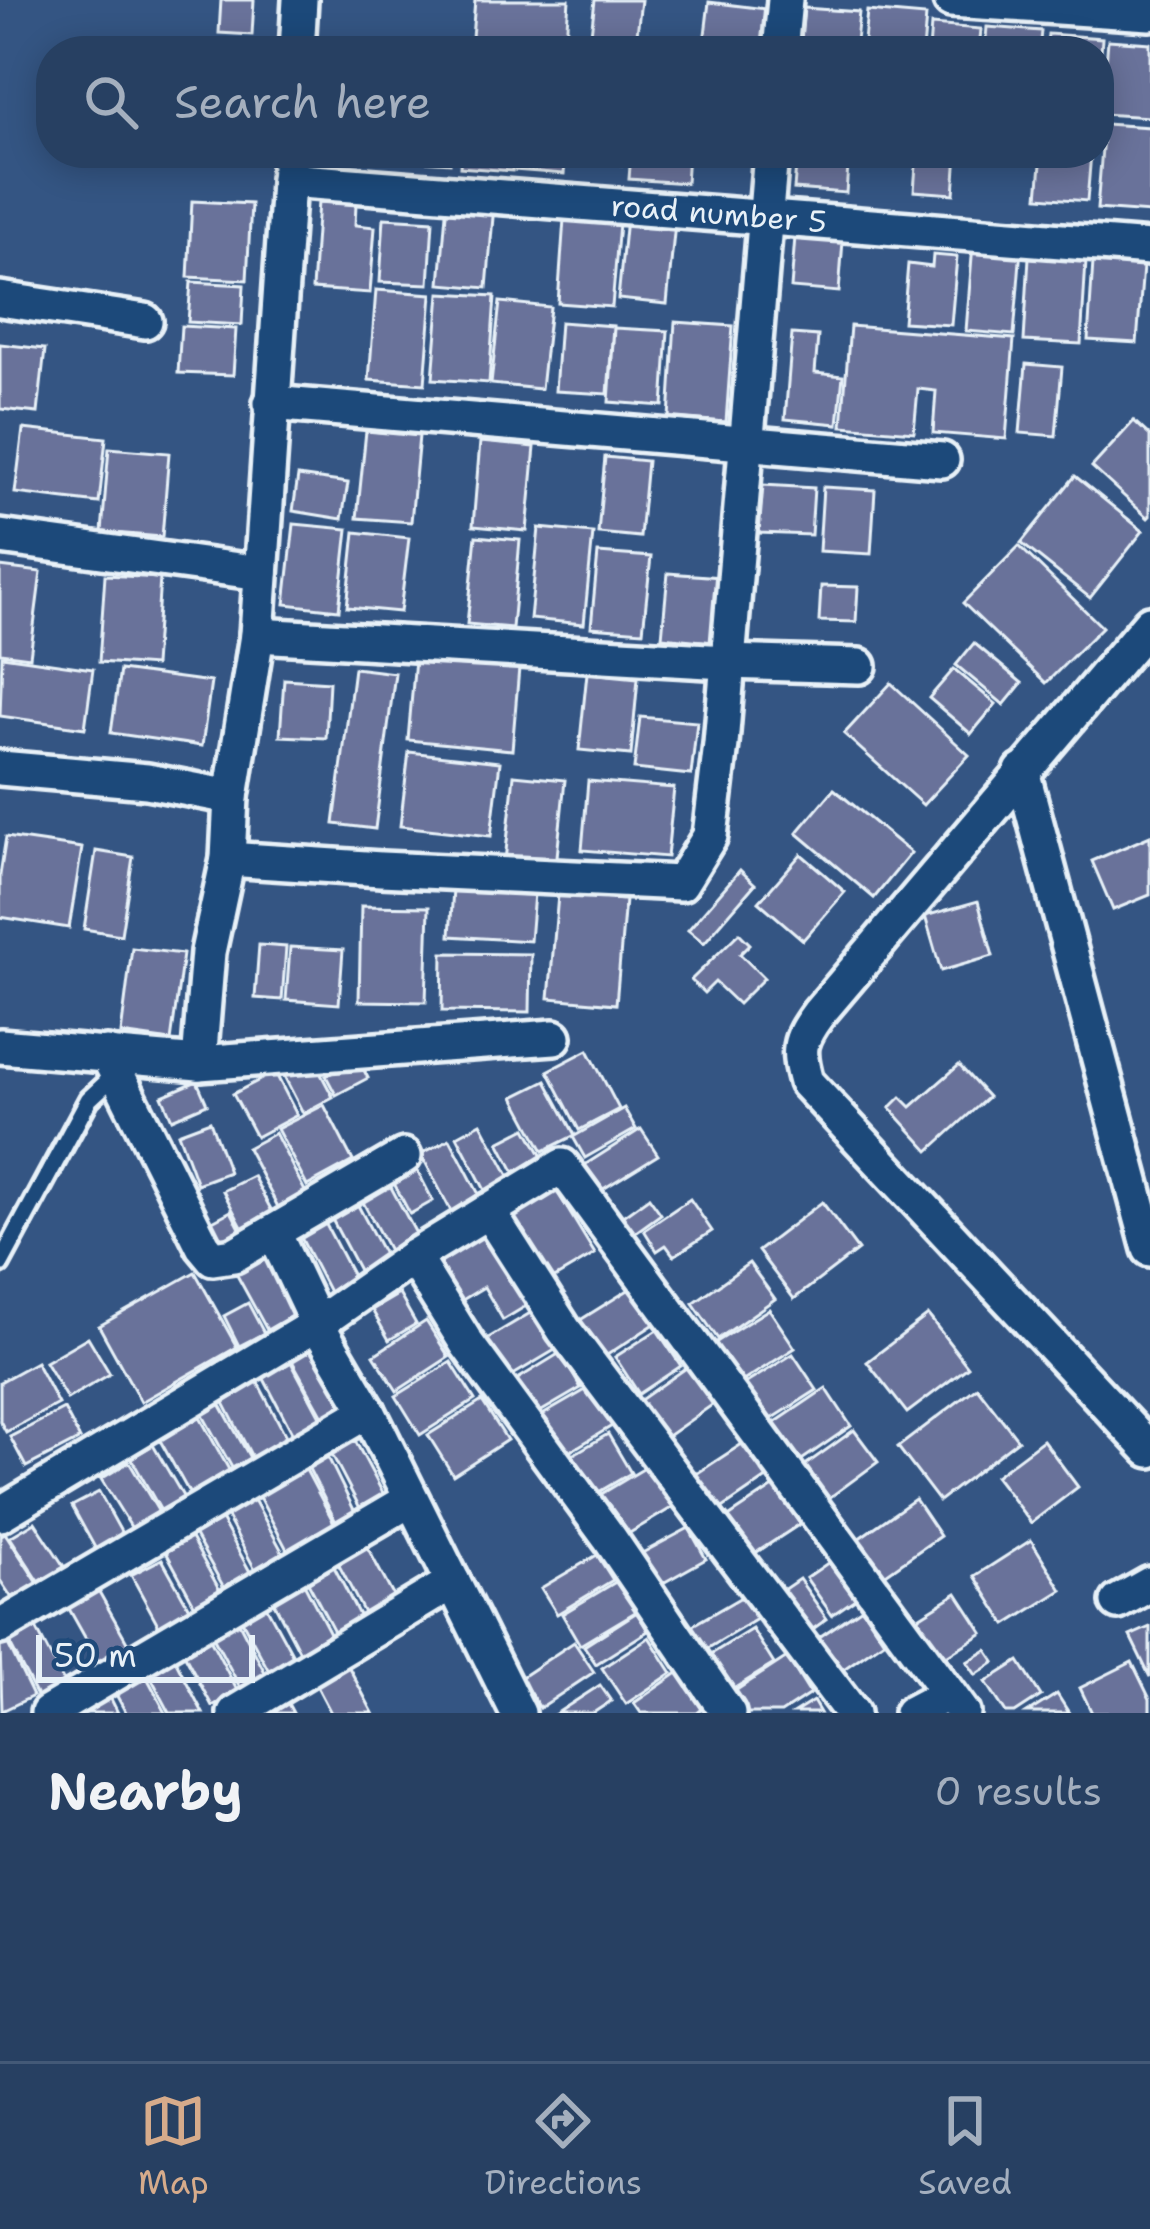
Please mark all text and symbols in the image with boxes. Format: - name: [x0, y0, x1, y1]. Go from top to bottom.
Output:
- search box: [36, 36, 1114, 168]
- icon: search: [78, 69, 144, 135]
- text: Search here: [174, 72, 431, 132]
- street label: road number 5: [609, 185, 828, 242]
- scale bar: [36, 1629, 255, 1682]
- text: 50 m: [54, 1633, 137, 1678]
- text: Nearby: [48, 1757, 243, 1825]
- text: 0 results: [935, 1765, 1102, 1817]
- tab: Map: [138, 2088, 209, 2205]
- tab: Directions: [485, 2088, 642, 2205]
- tab: Saved: [918, 2088, 1012, 2205]

